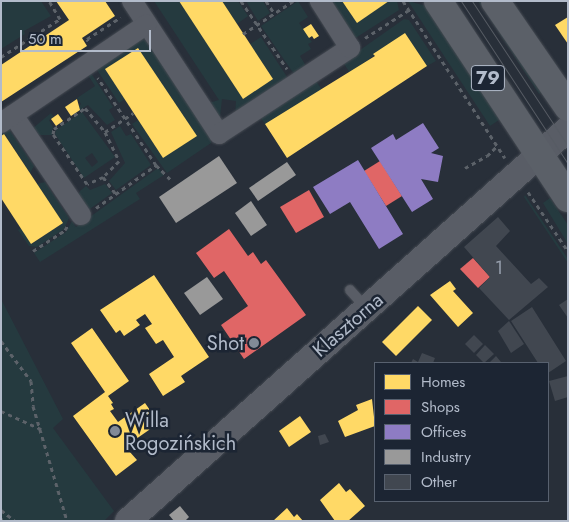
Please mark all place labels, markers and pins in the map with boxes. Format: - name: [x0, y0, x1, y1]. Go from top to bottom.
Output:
- place label: Shot: [207, 331, 244, 355]
- marker: Shot: [248, 337, 260, 349]
- place label: Willa Rogozińskich: [125, 408, 236, 455]
- marker: Willa Rogozińskich: [109, 425, 121, 437]

